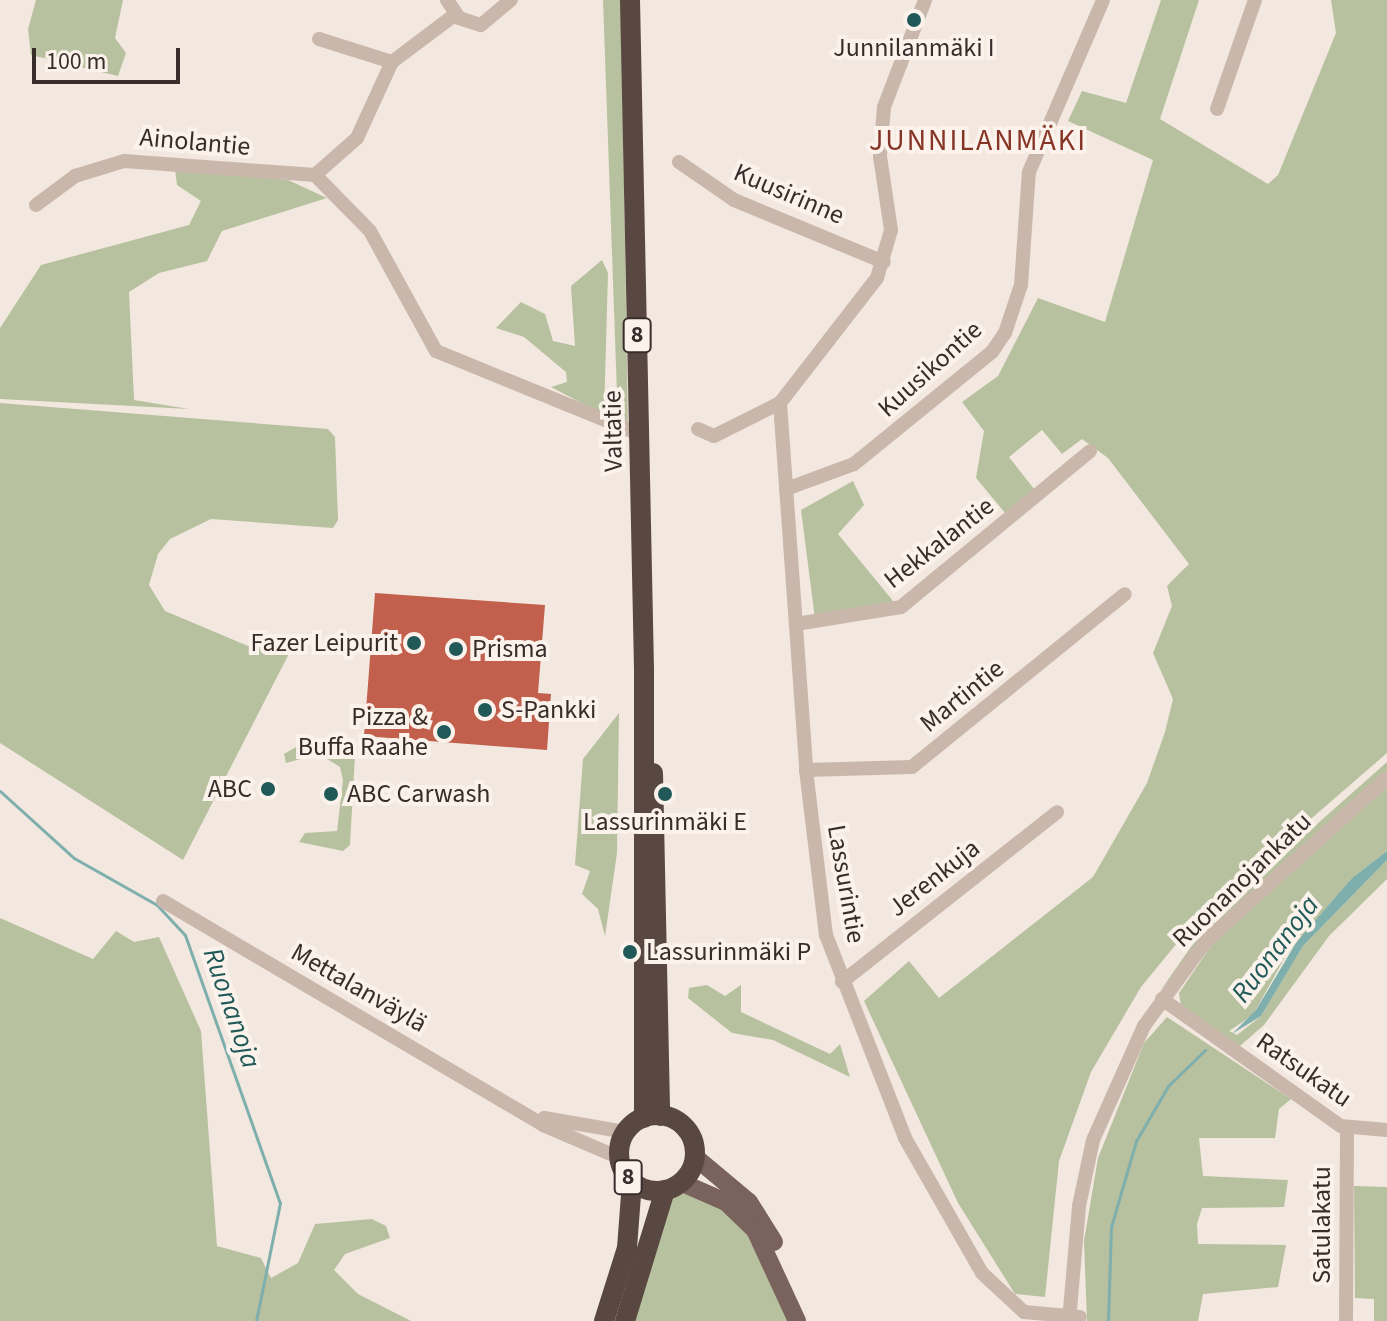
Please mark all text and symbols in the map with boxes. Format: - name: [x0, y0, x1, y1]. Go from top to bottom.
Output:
- marker: Junnilanmäki I: [905, 11, 923, 29]
- scale bar: [36, 32, 184, 82]
- place label: Junnilanmäki I: [833, 32, 995, 64]
- text: 100 m: [46, 44, 106, 79]
- street label: Ainolantie: [138, 122, 252, 162]
- district label: JUNNILANMÄKI: [869, 123, 1087, 159]
- street label: Kuusirinne: [729, 157, 849, 231]
- street label: Kuusikontie: [872, 314, 988, 424]
- road number: 8: [621, 315, 653, 355]
- street label: Valtatie: [597, 390, 629, 472]
- street label: Hekkalantie: [878, 491, 1000, 595]
- place label: Fazer Leipurit: [251, 627, 398, 659]
- place label: Prisma: [472, 633, 548, 665]
- marker: Fazer Leipurit: [405, 634, 423, 652]
- marker: Prisma: [447, 640, 465, 658]
- street label: Martintie: [914, 653, 1010, 739]
- place label: S-Pankki: [501, 694, 596, 726]
- place label: Pizza & Buffa Raahe: [298, 701, 428, 762]
- marker: S-Pankki: [476, 701, 494, 719]
- marker: Pizza & Buffa Raahe: [435, 723, 453, 741]
- place label: ABC: [208, 773, 252, 805]
- place label: ABC Carwash: [347, 778, 490, 810]
- marker: ABC: [259, 780, 277, 798]
- marker: ABC Carwash: [322, 785, 340, 803]
- marker: Lassurinmäki E: [656, 785, 674, 803]
- place label: Lassurinmäki E: [583, 806, 747, 838]
- street label: Ruonanojankatu: [1166, 806, 1318, 954]
- street label: Lassurintie: [820, 823, 872, 945]
- street label: Jerenkuja: [882, 833, 986, 923]
- water label: Ruonanoja: [1224, 889, 1326, 1009]
- place label: Lassurinmäki P: [646, 936, 811, 968]
- street label: Mettalanväylä: [286, 937, 432, 1039]
- water label: Ruonanoja: [196, 943, 268, 1073]
- marker: Lassurinmäki P: [621, 943, 639, 961]
- street label: Ratsukatu: [1250, 1026, 1358, 1114]
- road number: 8: [612, 1157, 644, 1197]
- street label: Satulakatu: [1306, 1166, 1338, 1284]

